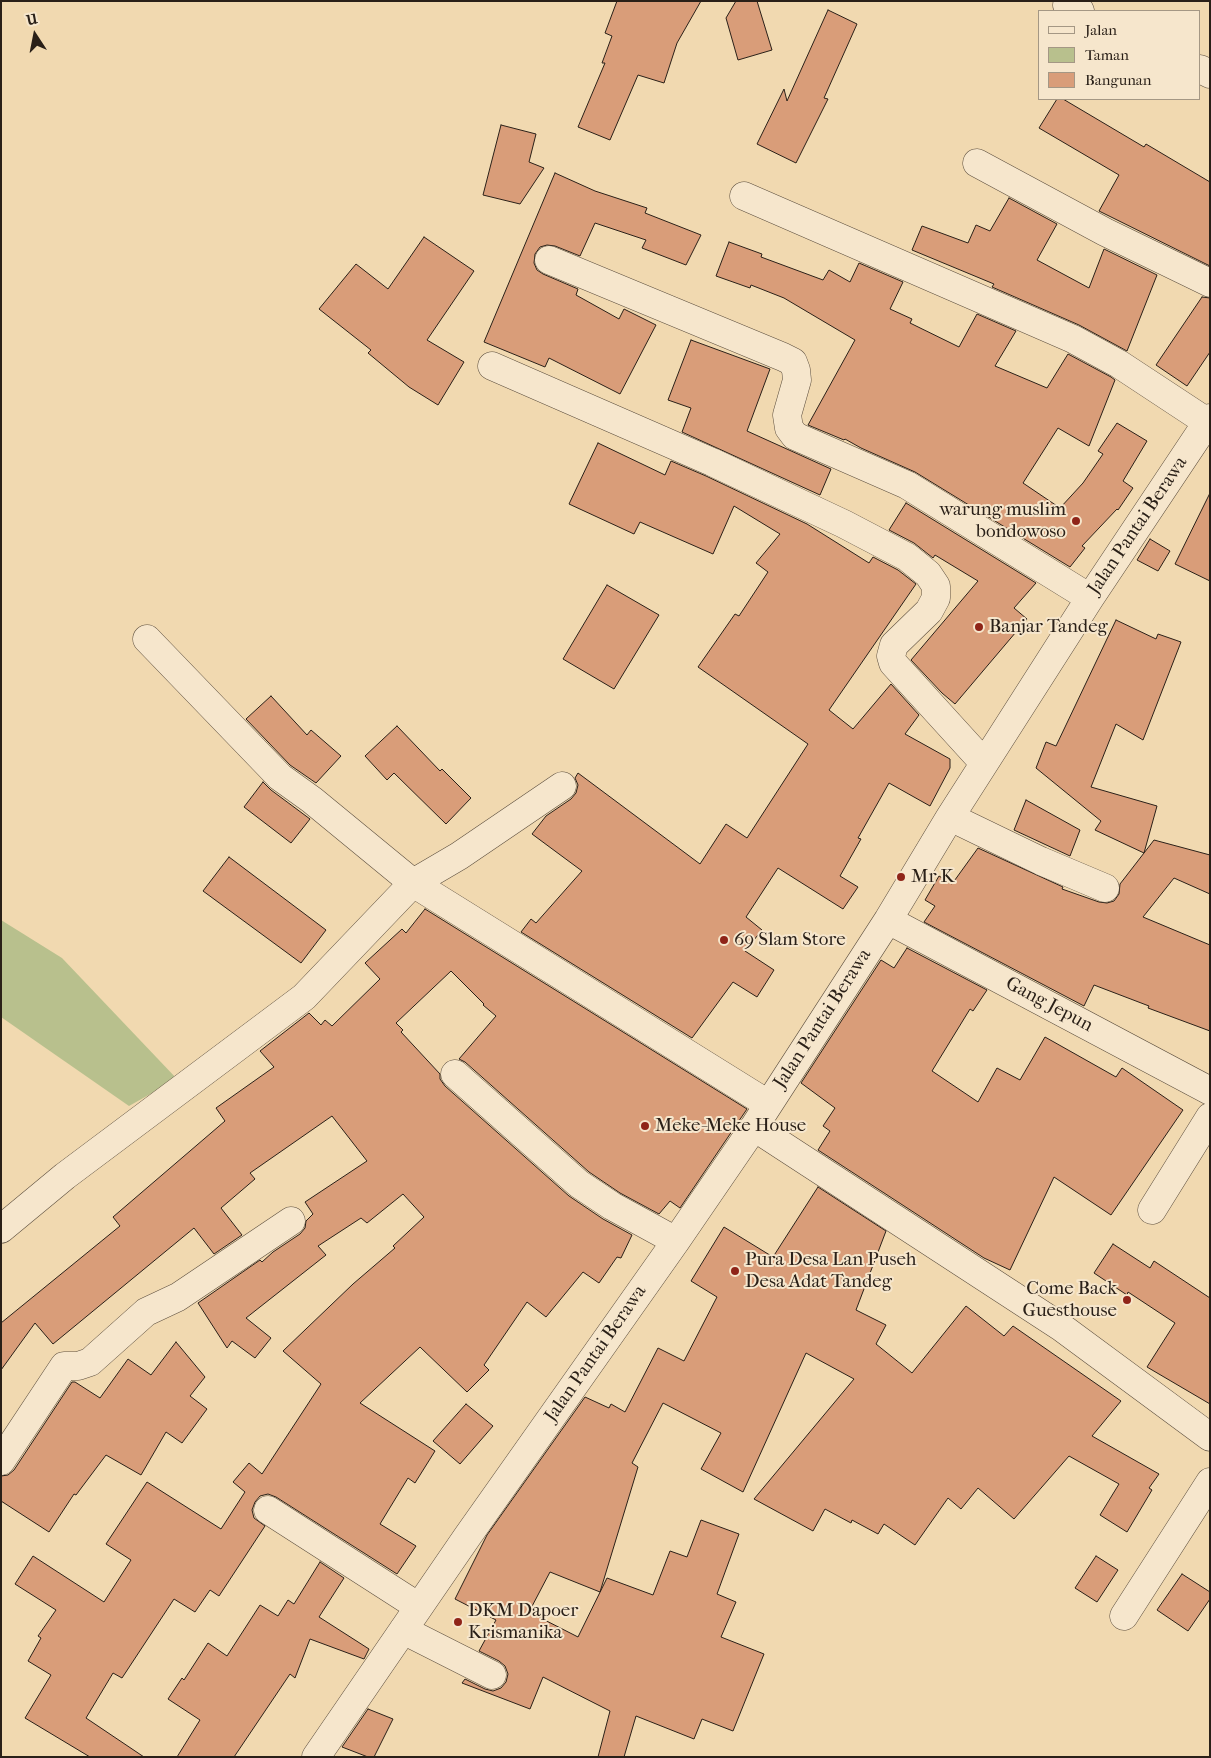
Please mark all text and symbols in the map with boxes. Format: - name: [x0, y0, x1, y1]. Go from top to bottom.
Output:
- north arrow: [10, 10, 60, 60]
- text: U: [25, 10, 39, 29]
- legend: [1038, 10, 1201, 100]
- text: Jalan: [1085, 21, 1117, 39]
- text: Taman: [1085, 46, 1129, 64]
- text: Bangunan: [1085, 71, 1152, 89]
- street label: Jalan Pantai Berawa: [1083, 453, 1193, 599]
- place label: warung muslim bondowoso: [939, 499, 1066, 543]
- marker: warung muslim bondowoso: [1070, 515, 1082, 527]
- place label: Banjar Tandeg: [989, 616, 1108, 638]
- marker: Banjar Tandeg: [973, 621, 985, 633]
- place label: Mr K: [911, 866, 954, 888]
- marker: Mr K: [895, 871, 907, 883]
- place label: 69 Slam Store: [734, 929, 846, 951]
- marker: 69 Slam Store: [718, 934, 730, 946]
- street label: Jalan Pantai Berawa: [769, 945, 877, 1093]
- street label: Gang Jepun: [1001, 972, 1097, 1038]
- place label: Meke-Meke House: [655, 1115, 806, 1137]
- marker: Meke-Meke House: [639, 1120, 651, 1132]
- place label: Pura Desa Lan Puseh Desa Adat Tandeg: [745, 1249, 917, 1293]
- marker: Pura Desa Lan Puseh Desa Adat Tandeg: [729, 1265, 741, 1277]
- place label: Come Back Guesthouse: [1022, 1278, 1117, 1322]
- street label: Jalan Pantai Berawa: [540, 1281, 652, 1427]
- marker: Come Back Guesthouse: [1121, 1294, 1133, 1306]
- place label: DKM Dapoer Krismanika: [468, 1600, 578, 1644]
- marker: DKM Dapoer Krismanika: [452, 1616, 464, 1628]

